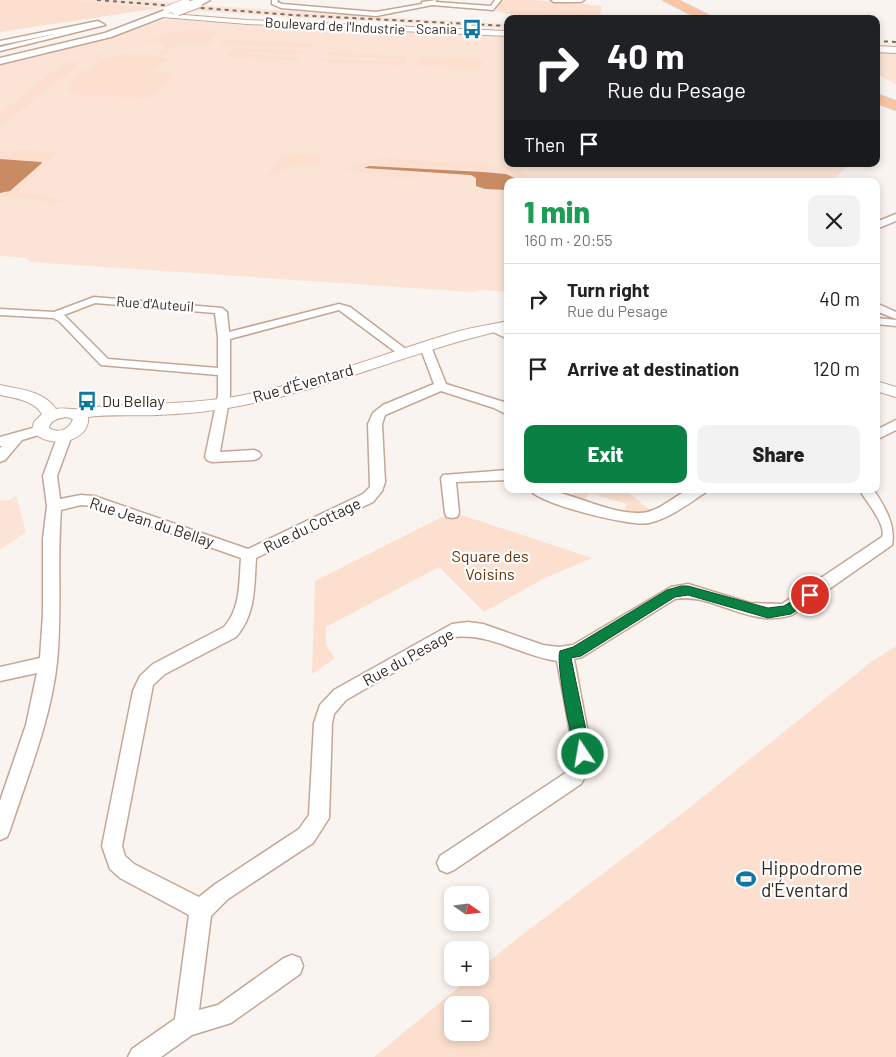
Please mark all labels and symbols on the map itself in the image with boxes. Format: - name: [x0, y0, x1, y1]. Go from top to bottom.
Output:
- street label: Boulevard de l'Industrie: [264, 13, 406, 38]
- bus stop icon: Scania: [461, 18, 483, 40]
- place label: Scania: [416, 20, 457, 37]
- street label: Rue d'Auteuil: [116, 292, 194, 315]
- street label: Rue d'Éventard: [250, 359, 355, 406]
- bus stop icon: Du Bellay: [76, 390, 98, 412]
- place label: Du Bellay: [102, 391, 165, 410]
- street label: Rue Jean du Bellay: [88, 492, 217, 551]
- street label: Rue du Cottage: [260, 493, 364, 556]
- park label: Square des Voisins: [451, 546, 529, 583]
- pin: [789, 574, 831, 616]
- street label: Rue du Pesage: [359, 624, 457, 689]
- position arrow: [556, 727, 608, 779]
- place label: Hippodrome d'Éventard: [761, 856, 863, 901]
- sports icon: Hippodrome d'Éventard: [735, 868, 757, 890]
- north arrow: [444, 886, 489, 931]

